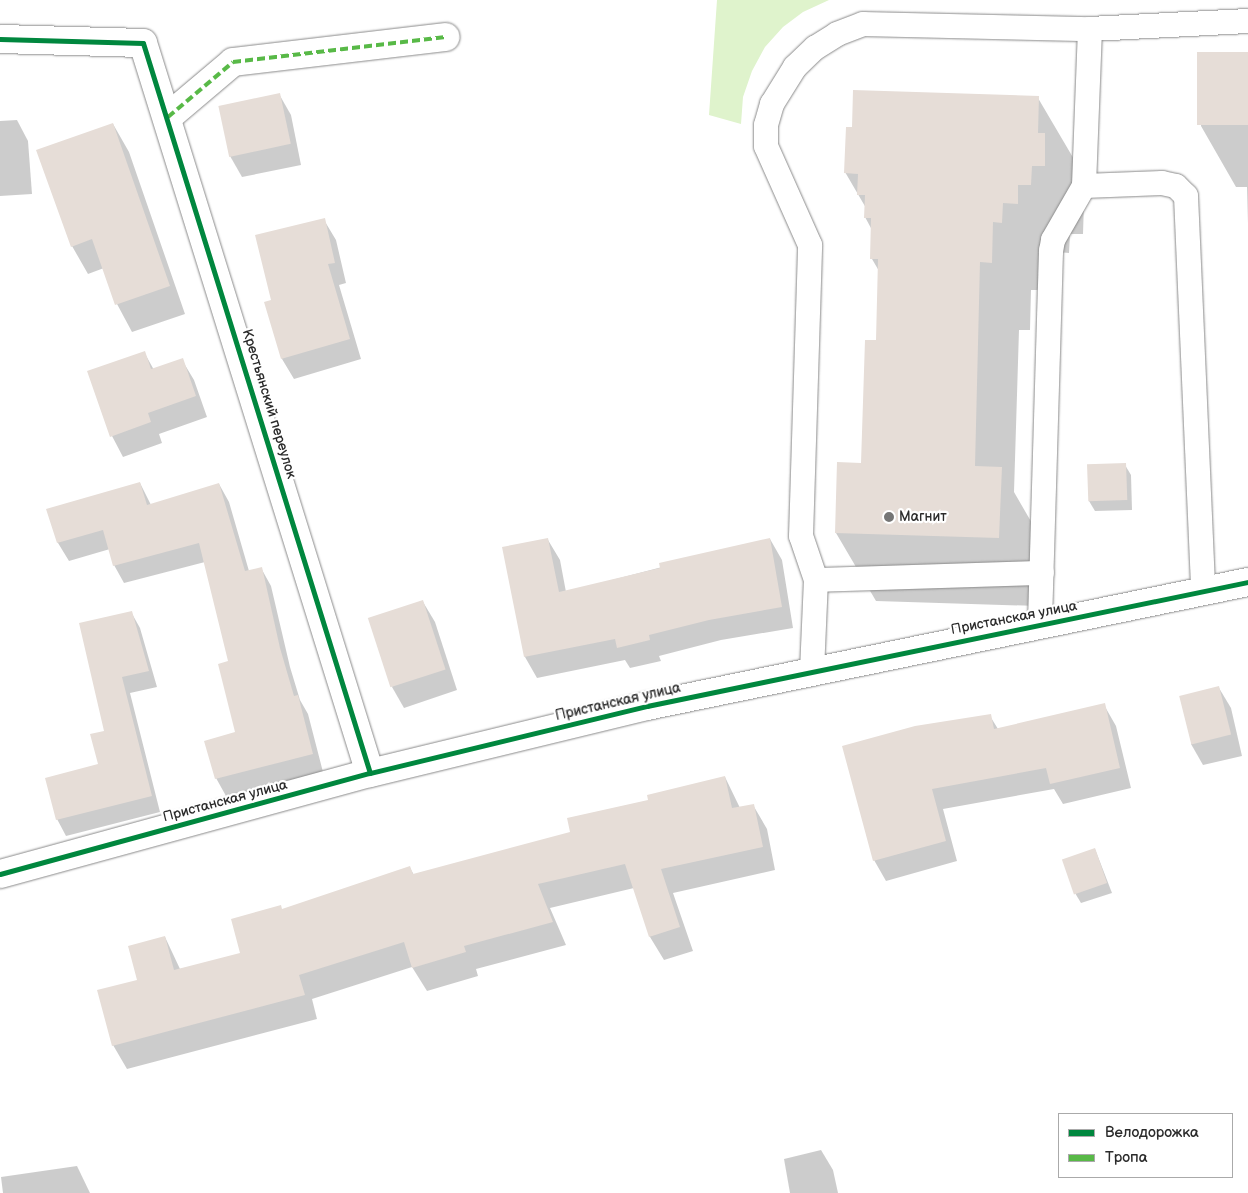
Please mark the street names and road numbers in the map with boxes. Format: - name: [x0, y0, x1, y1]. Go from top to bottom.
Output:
- street label: Крестьянский переулок: [238, 327, 300, 481]
- street label: Пристанская улица: [950, 598, 1078, 638]
- street label: Пристанская улица: [554, 679, 682, 725]
- street label: Пристанская улица: [161, 776, 289, 826]

